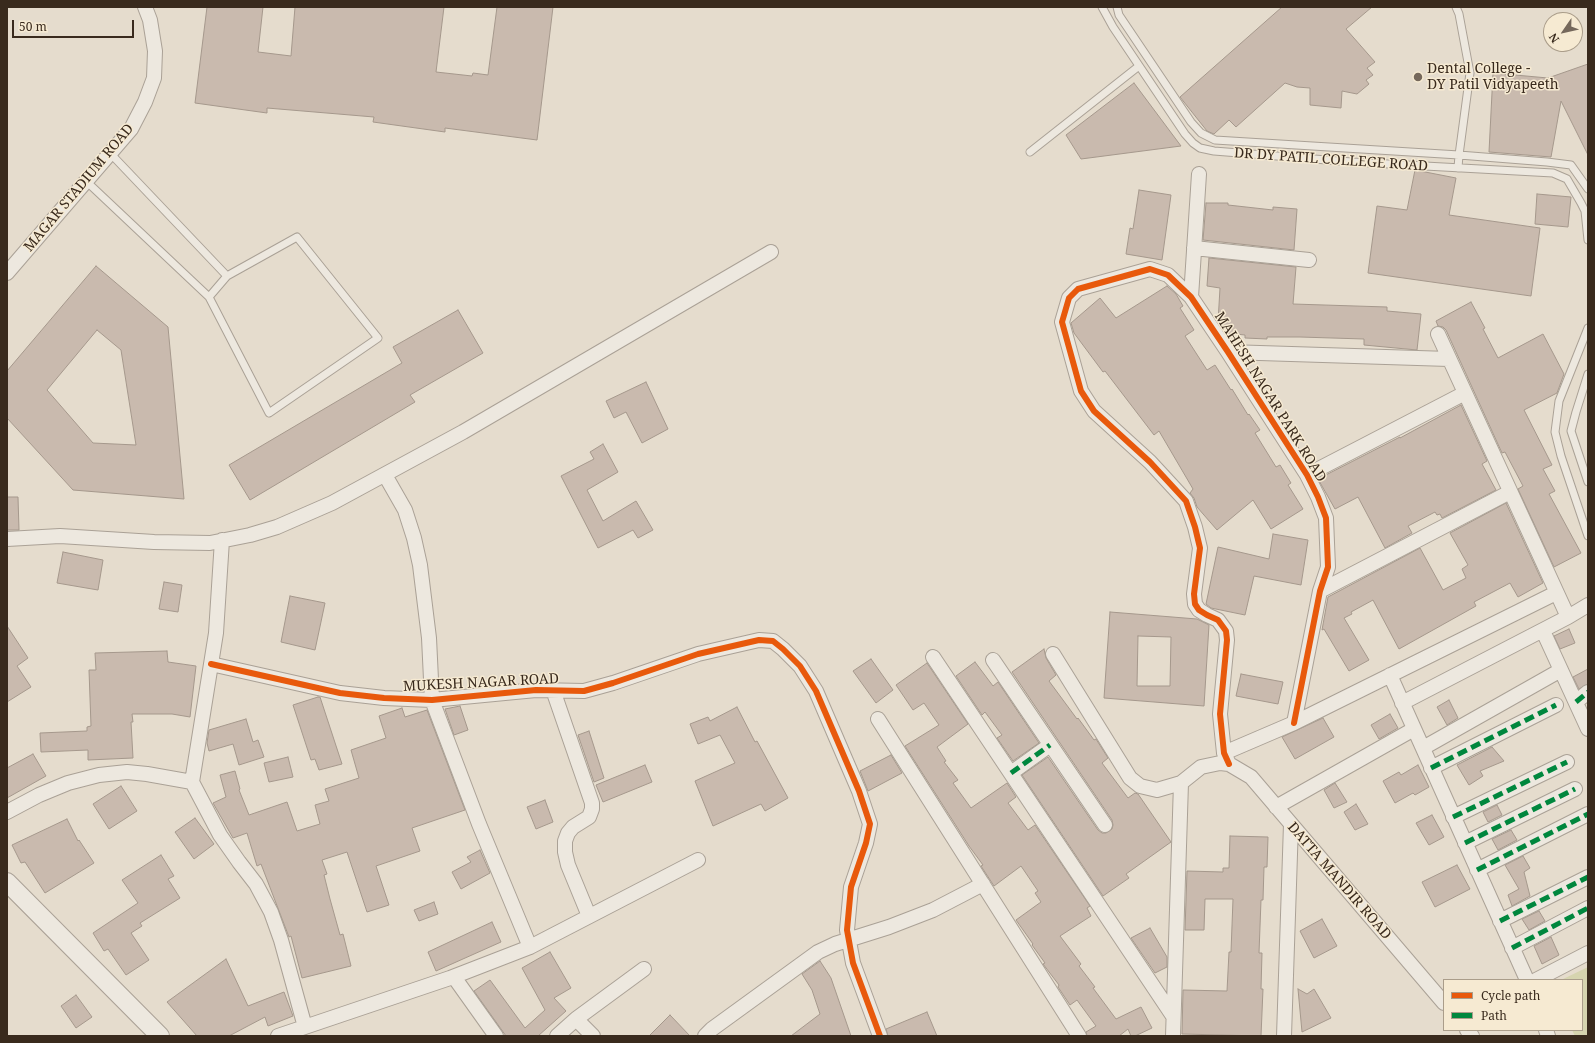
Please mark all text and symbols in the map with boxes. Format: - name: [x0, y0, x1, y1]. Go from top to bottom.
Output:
- scale bar: [14, 12, 136, 38]
- north arrow: [1543, 12, 1583, 52]
- text: 50 m: [19, 18, 47, 35]
- text: N: [1545, 31, 1562, 46]
- place label: Dental College - DY Patil Vidyapeeth: [1427, 61, 1559, 94]
- marker: Dental College - DY Patil Vidyapeeth: [1412, 71, 1424, 83]
- street label: MAGAR STADIUM ROAD: [21, 121, 137, 255]
- street label: DR DY PATIL COLLEGE ROAD: [1233, 145, 1429, 175]
- street label: MAHESH NAGAR PARK ROAD: [1211, 309, 1329, 485]
- street label: MUKESH NAGAR ROAD: [403, 671, 559, 695]
- street label: DATTA MANDIR ROAD: [1284, 819, 1394, 943]
- legend: [1443, 979, 1583, 1031]
- text: Cycle path: [1481, 987, 1540, 1004]
- text: Path: [1481, 1007, 1507, 1024]

